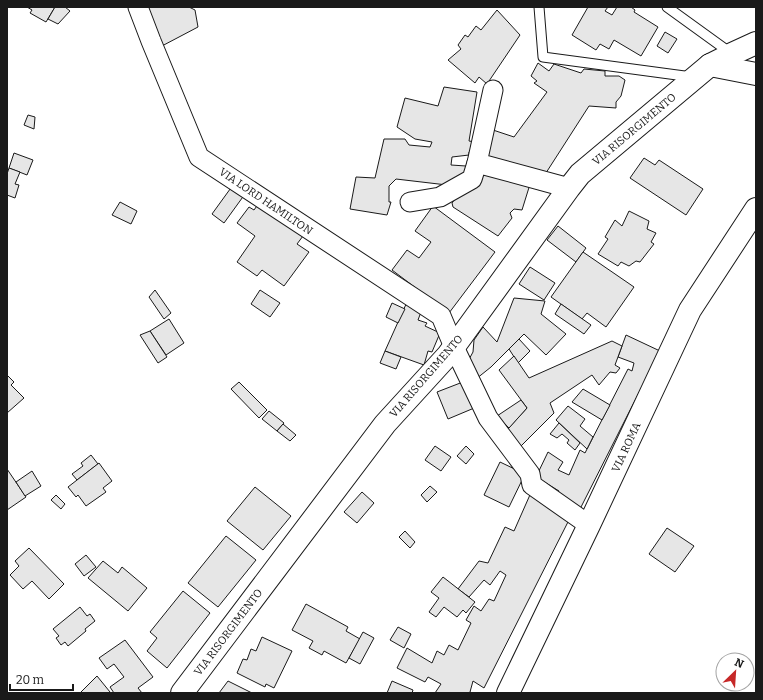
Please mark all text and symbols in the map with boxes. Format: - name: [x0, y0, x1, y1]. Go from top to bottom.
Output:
- street label: VIA RISORGIMENTO: [590, 91, 679, 168]
- street label: VIA LORD HAMILTON: [216, 165, 315, 238]
- street label: VIA RISORGIMENTO: [387, 332, 466, 420]
- street label: VIA ROMA: [609, 420, 644, 474]
- street label: VIA RISORGIMENTO: [192, 586, 265, 678]
- north arrow: [715, 652, 755, 692]
- text: N: [732, 656, 746, 671]
- scale bar: [10, 666, 73, 692]
- text: 20 m: [16, 673, 45, 687]

